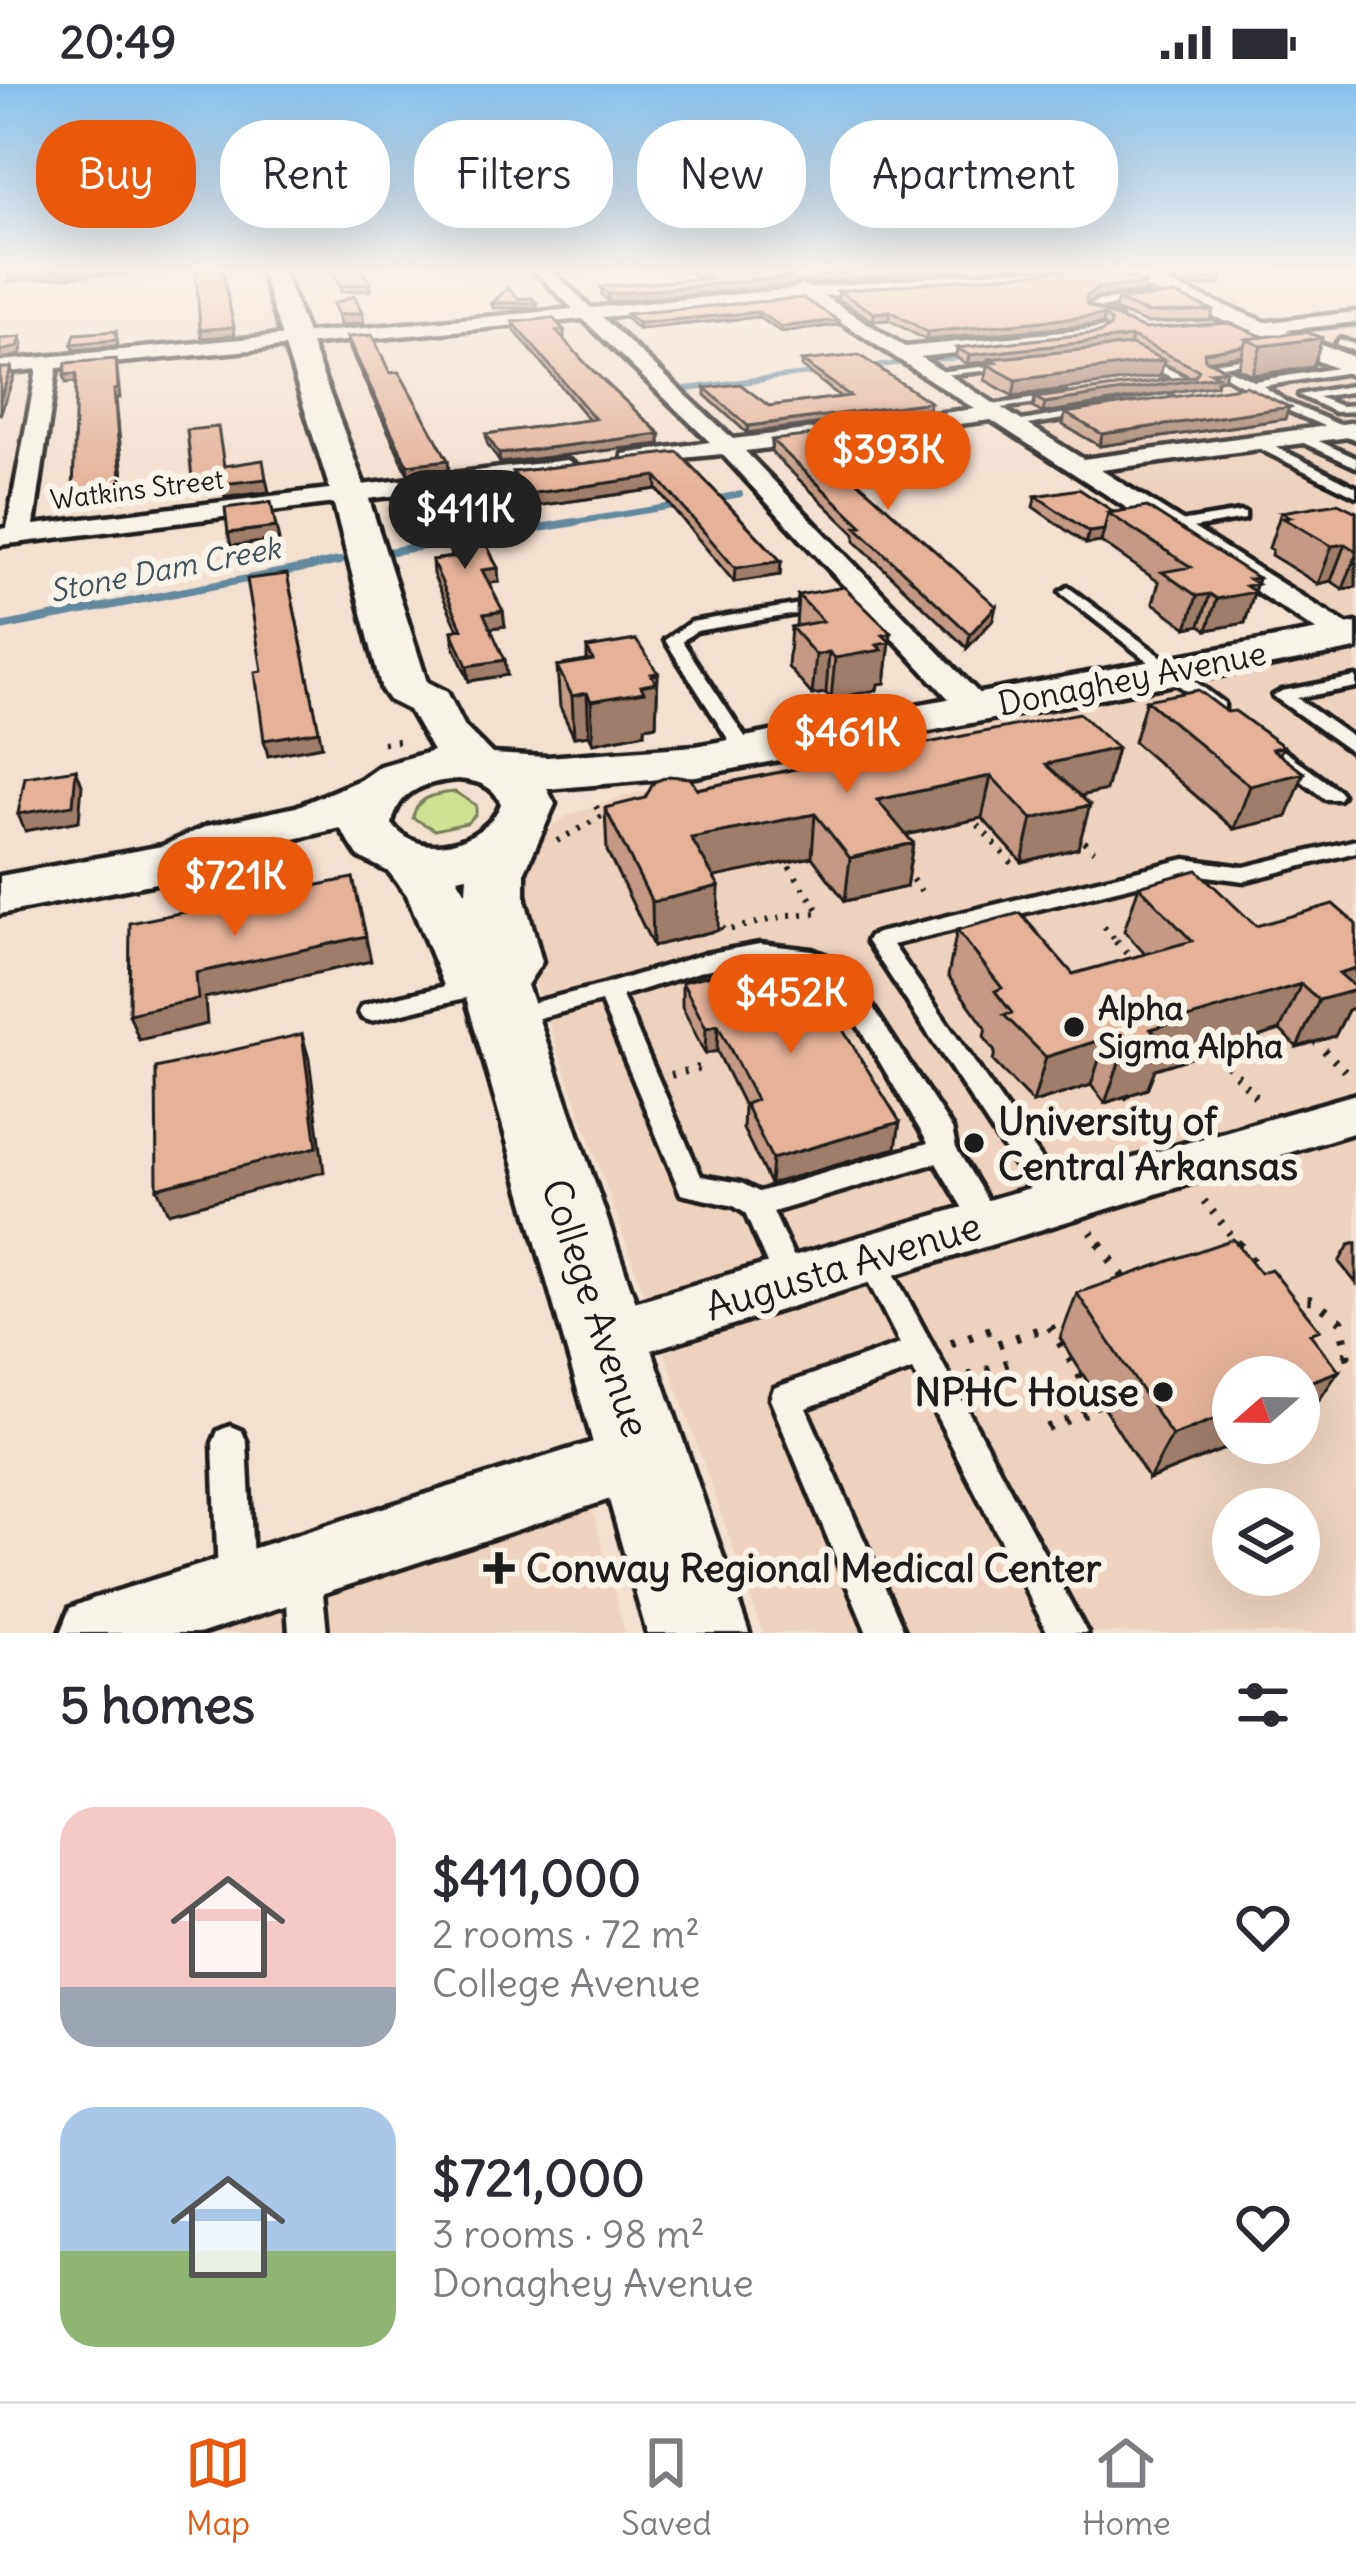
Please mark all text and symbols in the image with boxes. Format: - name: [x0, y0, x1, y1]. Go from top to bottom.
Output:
- text: 20:49: [60, 14, 176, 70]
- chip: Buy: [36, 120, 196, 228]
- chip: Rent: [220, 120, 390, 228]
- chip: Filters: [414, 120, 613, 228]
- chip: New: [637, 120, 806, 228]
- chip: Apartment: [830, 120, 1118, 228]
- pin: $393K: [804, 411, 972, 513]
- text: $393K: [832, 425, 944, 474]
- street label: Watkins Street: [48, 462, 226, 517]
- pin: $411K: [381, 470, 549, 572]
- text: $411K: [416, 484, 514, 533]
- water label: Stone Dam Creek: [46, 528, 285, 610]
- street label: Donaghey Avenue: [994, 631, 1270, 725]
- pin: $461K: [763, 694, 931, 796]
- text: $461K: [794, 708, 900, 757]
- pin: $721K: [151, 837, 319, 939]
- text: $721K: [184, 851, 286, 900]
- pin: $452K: [707, 954, 875, 1056]
- text: $452K: [735, 968, 847, 1017]
- place label: Alpha Sigma Alpha: [1098, 987, 1283, 1067]
- marker: Alpha Sigma Alpha: [1061, 1014, 1087, 1040]
- place label: University of Central Arkansas: [998, 1097, 1298, 1191]
- marker: University of Central Arkansas: [961, 1130, 987, 1156]
- street label: College Avenue: [531, 1173, 660, 1443]
- street label: Augusta Avenue: [700, 1201, 987, 1332]
- north arrow: [1212, 1356, 1320, 1464]
- map controls: [1212, 1356, 1320, 1596]
- place label: NPHC House: [914, 1368, 1139, 1417]
- marker: NPHC House: [1150, 1379, 1176, 1405]
- button: layers: [1212, 1488, 1320, 1596]
- place label: Conway Regional Medical Center: [526, 1544, 1101, 1593]
- marker: Conway Regional Medical Center: [483, 1552, 515, 1584]
- icon: filters: [1230, 1672, 1296, 1738]
- text: 5 homes: [60, 1673, 255, 1737]
- text: $411,000: [432, 1846, 641, 1910]
- icon: home: [156, 1855, 300, 1999]
- icon: heart: [1230, 1894, 1296, 1960]
- text: 2 rooms · 72 m²: [432, 1910, 700, 1959]
- text: College Avenue: [432, 1959, 700, 2008]
- text: $721,000: [432, 2146, 645, 2210]
- icon: home: [156, 2155, 300, 2299]
- icon: heart: [1230, 2194, 1296, 2260]
- text: 3 rooms · 98 m²: [432, 2210, 705, 2259]
- text: Donaghey Avenue: [432, 2259, 754, 2308]
- tab: Map: [185, 2430, 251, 2544]
- tab: Saved: [621, 2430, 712, 2544]
- tab: Home: [1082, 2430, 1171, 2544]

